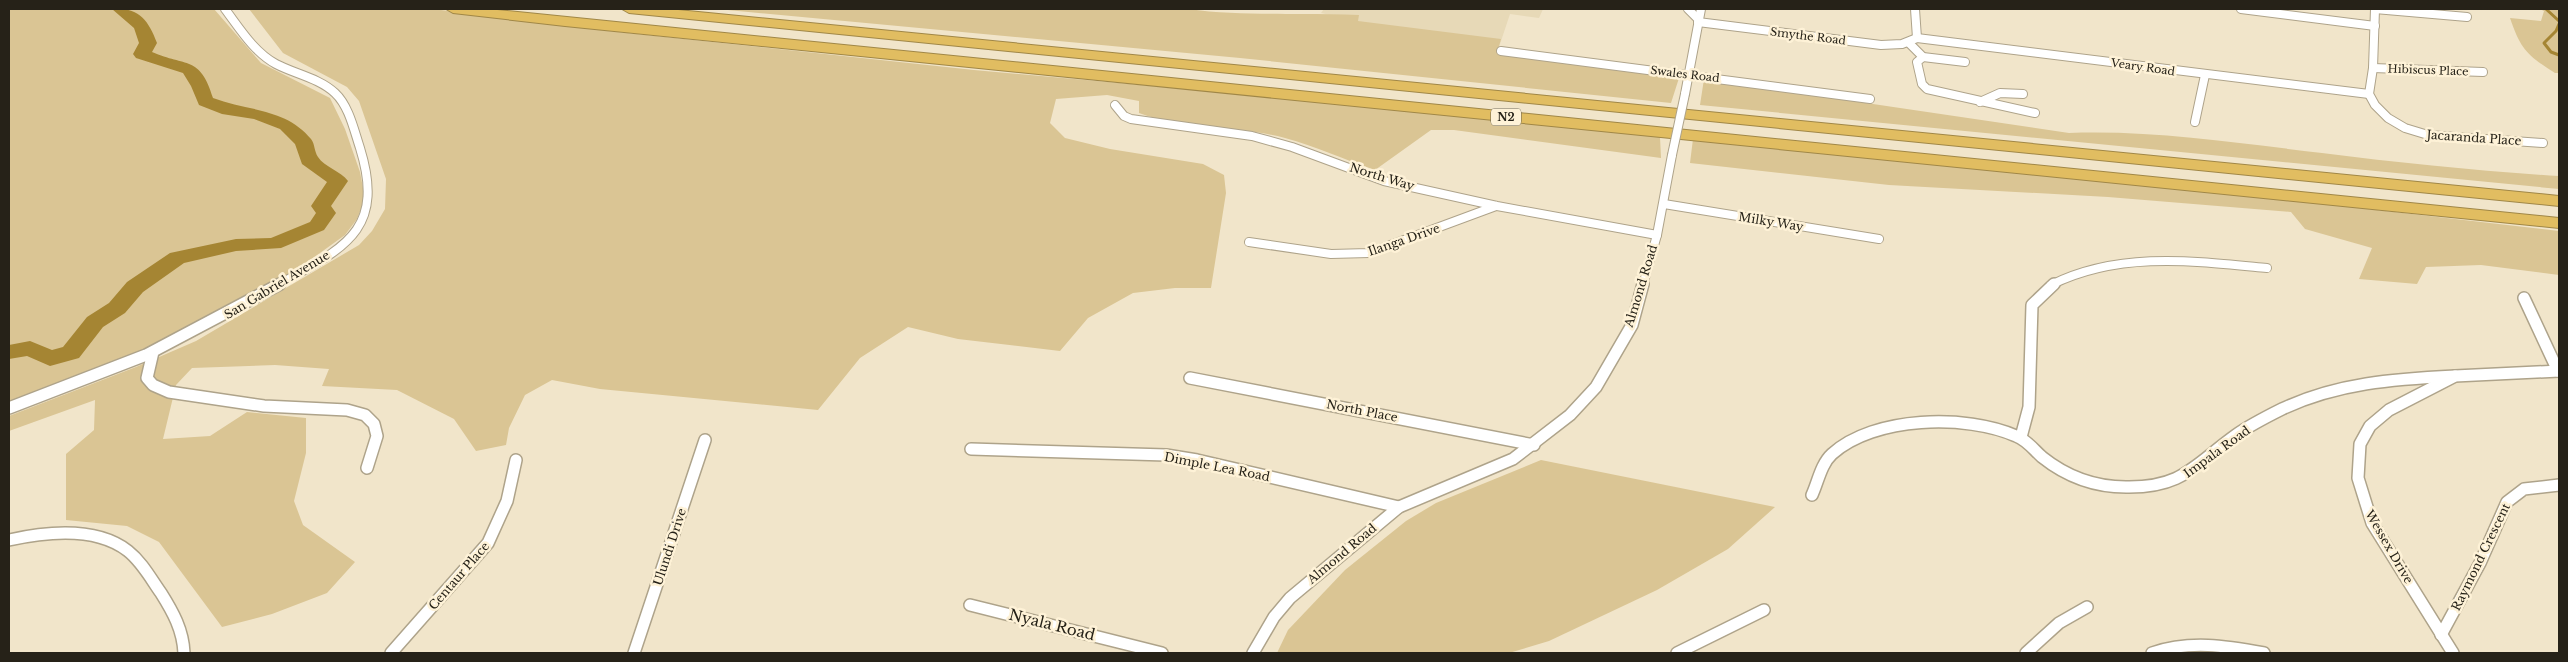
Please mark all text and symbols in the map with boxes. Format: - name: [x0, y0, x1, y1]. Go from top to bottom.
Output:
- street label: Smythe Road: [1769, 24, 1847, 48]
- street label: Veary Road: [2109, 55, 2176, 78]
- street label: Hibiscus Place: [2387, 62, 2469, 78]
- street label: Swales Road: [1650, 63, 1721, 85]
- road number: N2: [1491, 108, 1521, 125]
- street label: Jacaranda Place: [2424, 127, 2522, 148]
- street label: North Way: [1348, 160, 1417, 194]
- street label: Milky Way: [1737, 209, 1805, 234]
- street label: Ilanga Drive: [1366, 220, 1442, 259]
- street label: Almond Road: [1621, 243, 1660, 330]
- street label: San Gabriel Avenue: [221, 247, 332, 322]
- street label: North Place: [1325, 396, 1399, 425]
- street label: Impala Road: [2181, 422, 2253, 481]
- street label: Dimple Lea Road: [1163, 449, 1271, 484]
- street label: Raymond Crescent: [2448, 500, 2513, 613]
- street label: Ulundi Drive: [650, 506, 689, 587]
- street label: Wessex Drive: [2362, 506, 2417, 586]
- street label: Almond Road: [1303, 520, 1379, 588]
- street label: Centaur Place: [425, 539, 492, 613]
- street label: Nyala Road: [1007, 605, 1097, 644]

